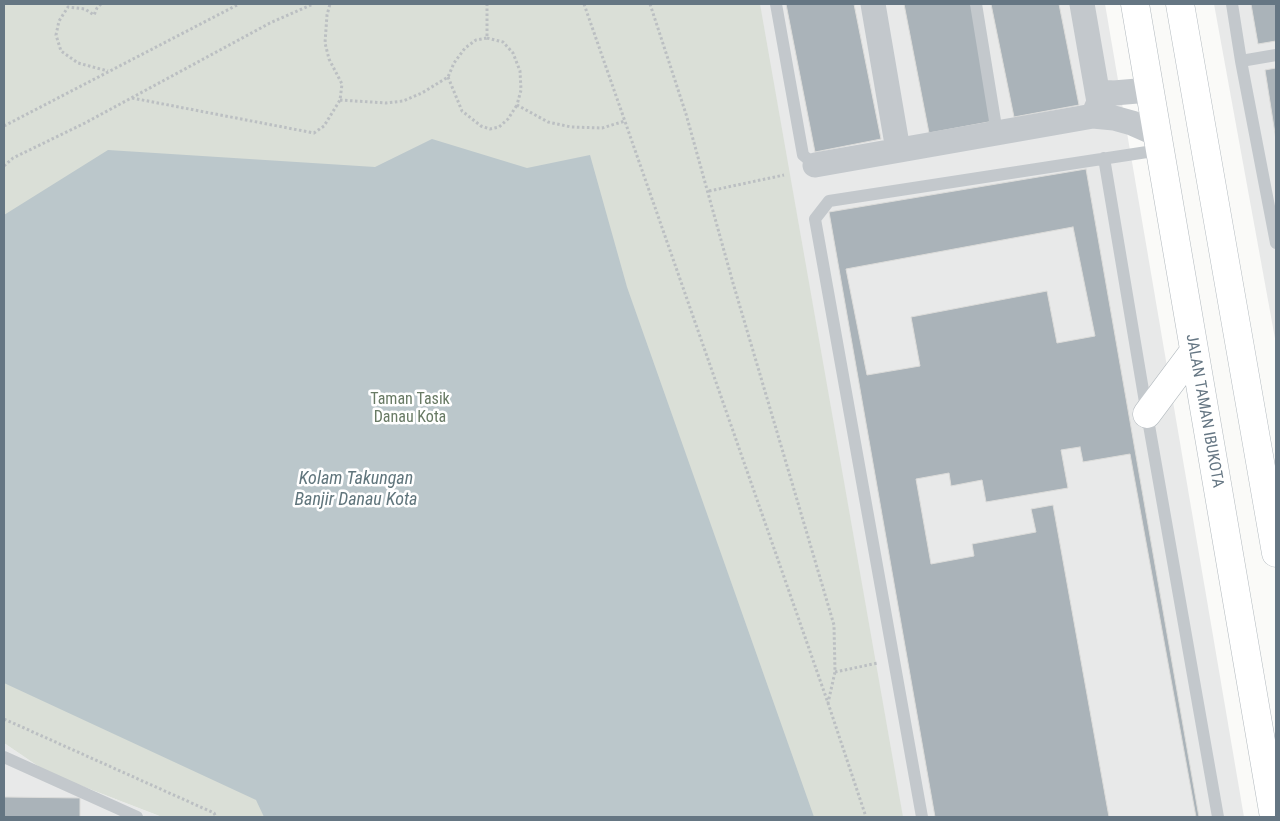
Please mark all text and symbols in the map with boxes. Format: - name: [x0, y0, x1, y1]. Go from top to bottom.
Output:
- street label: JALAN TAMAN IBUKOTA: [1181, 333, 1227, 489]
- park label: Taman Tasik Danau Kota: [370, 390, 450, 428]
- water label: Kolam Takungan Banjir Danau Kota: [295, 468, 417, 510]

